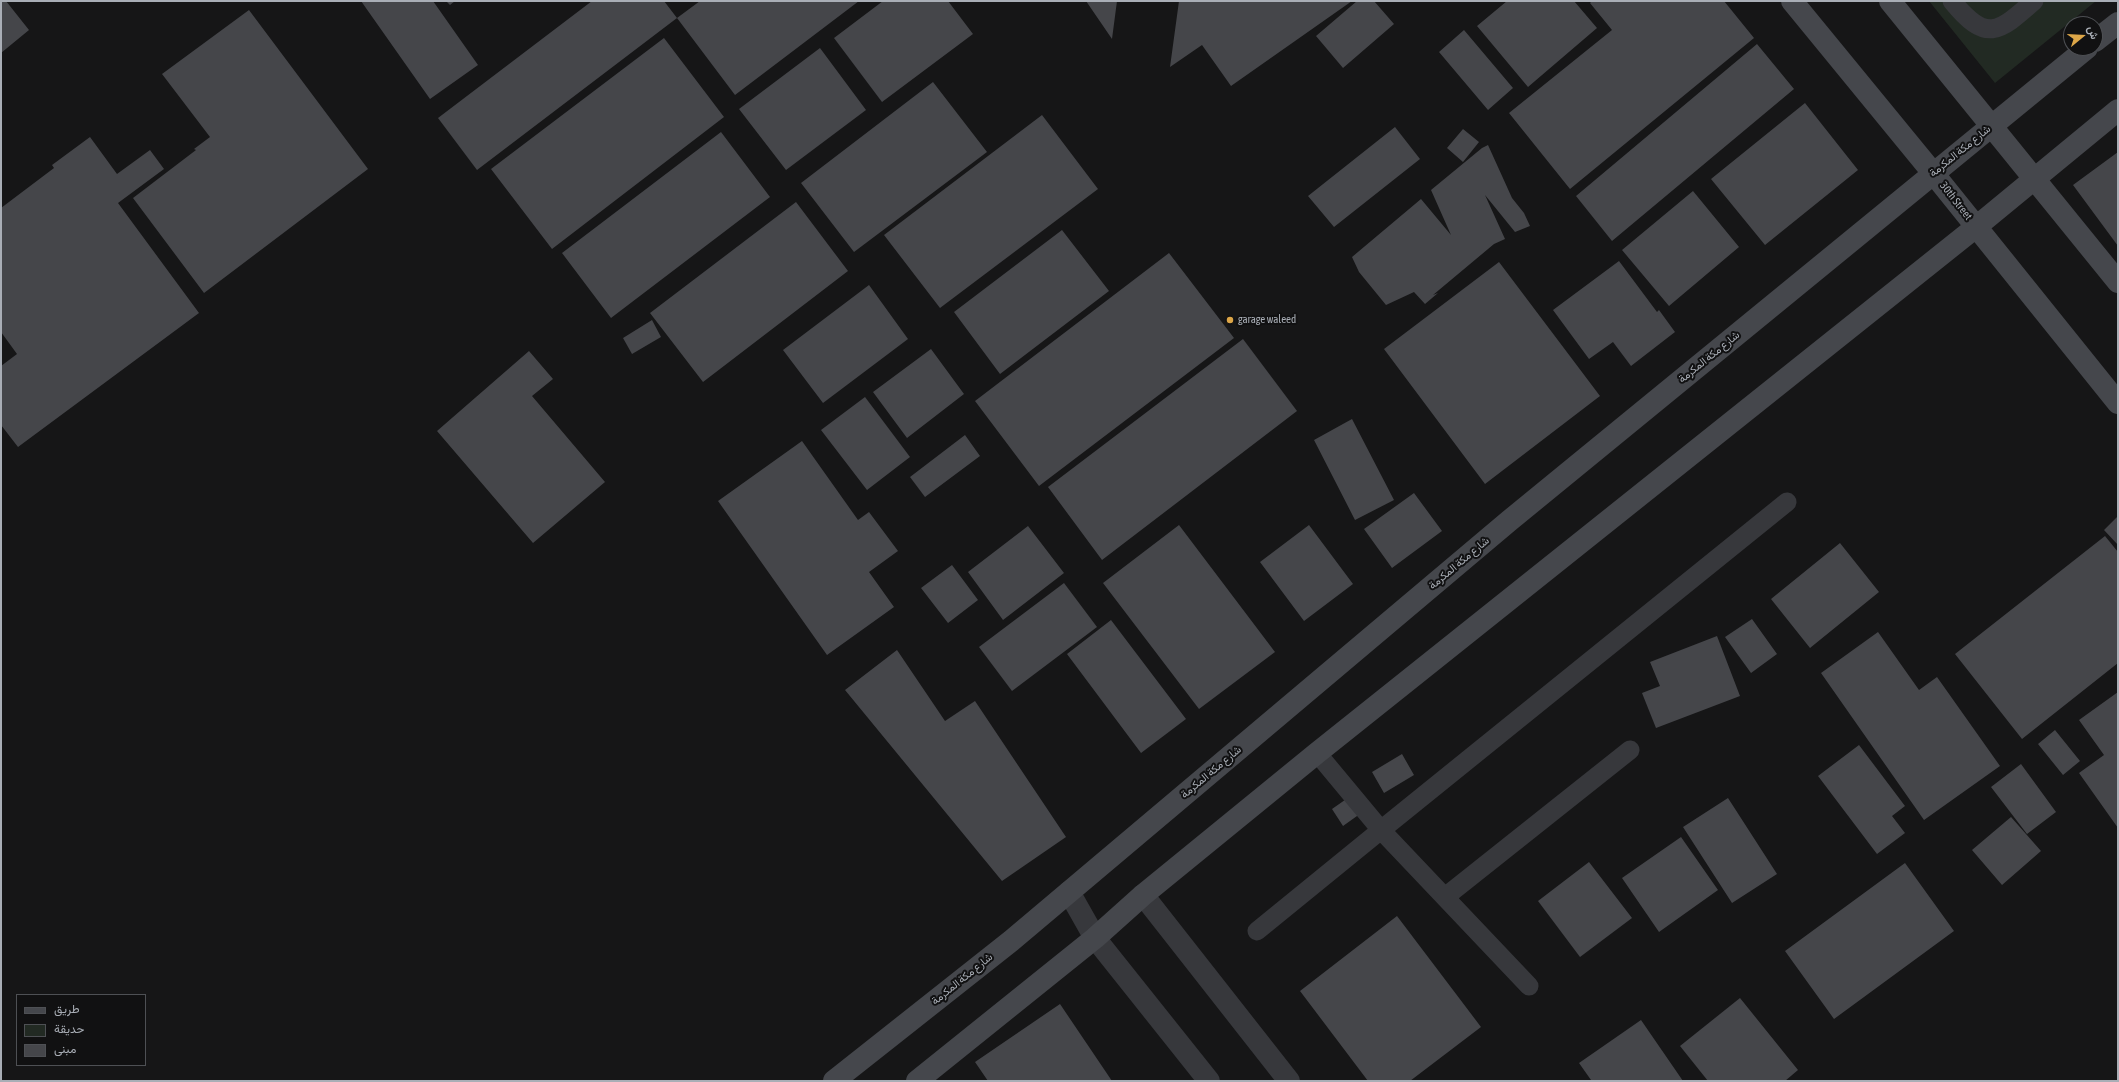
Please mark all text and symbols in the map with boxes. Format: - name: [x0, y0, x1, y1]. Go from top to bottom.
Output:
- north arrow: [2063, 16, 2103, 56]
- text: ش: [2086, 24, 2101, 41]
- street label: شارع مكة المكرمة: [1927, 122, 1993, 180]
- street label: 30th Street: [1937, 179, 1975, 223]
- place label: garage waleed: [1238, 313, 1296, 327]
- marker: garage waleed: [1225, 315, 1235, 325]
- street label: شارع مكة المكرمة: [1676, 328, 1742, 386]
- street label: شارع مكة المكرمة: [1426, 534, 1492, 592]
- street label: شارع مكة المكرمة: [1178, 743, 1244, 801]
- street label: شارع مكة المكرمة: [929, 950, 995, 1008]
- legend: [16, 994, 146, 1066]
- text: طريق: [54, 1002, 79, 1016]
- text: حديقة: [54, 1022, 84, 1036]
- text: مبنى: [54, 1042, 76, 1056]

